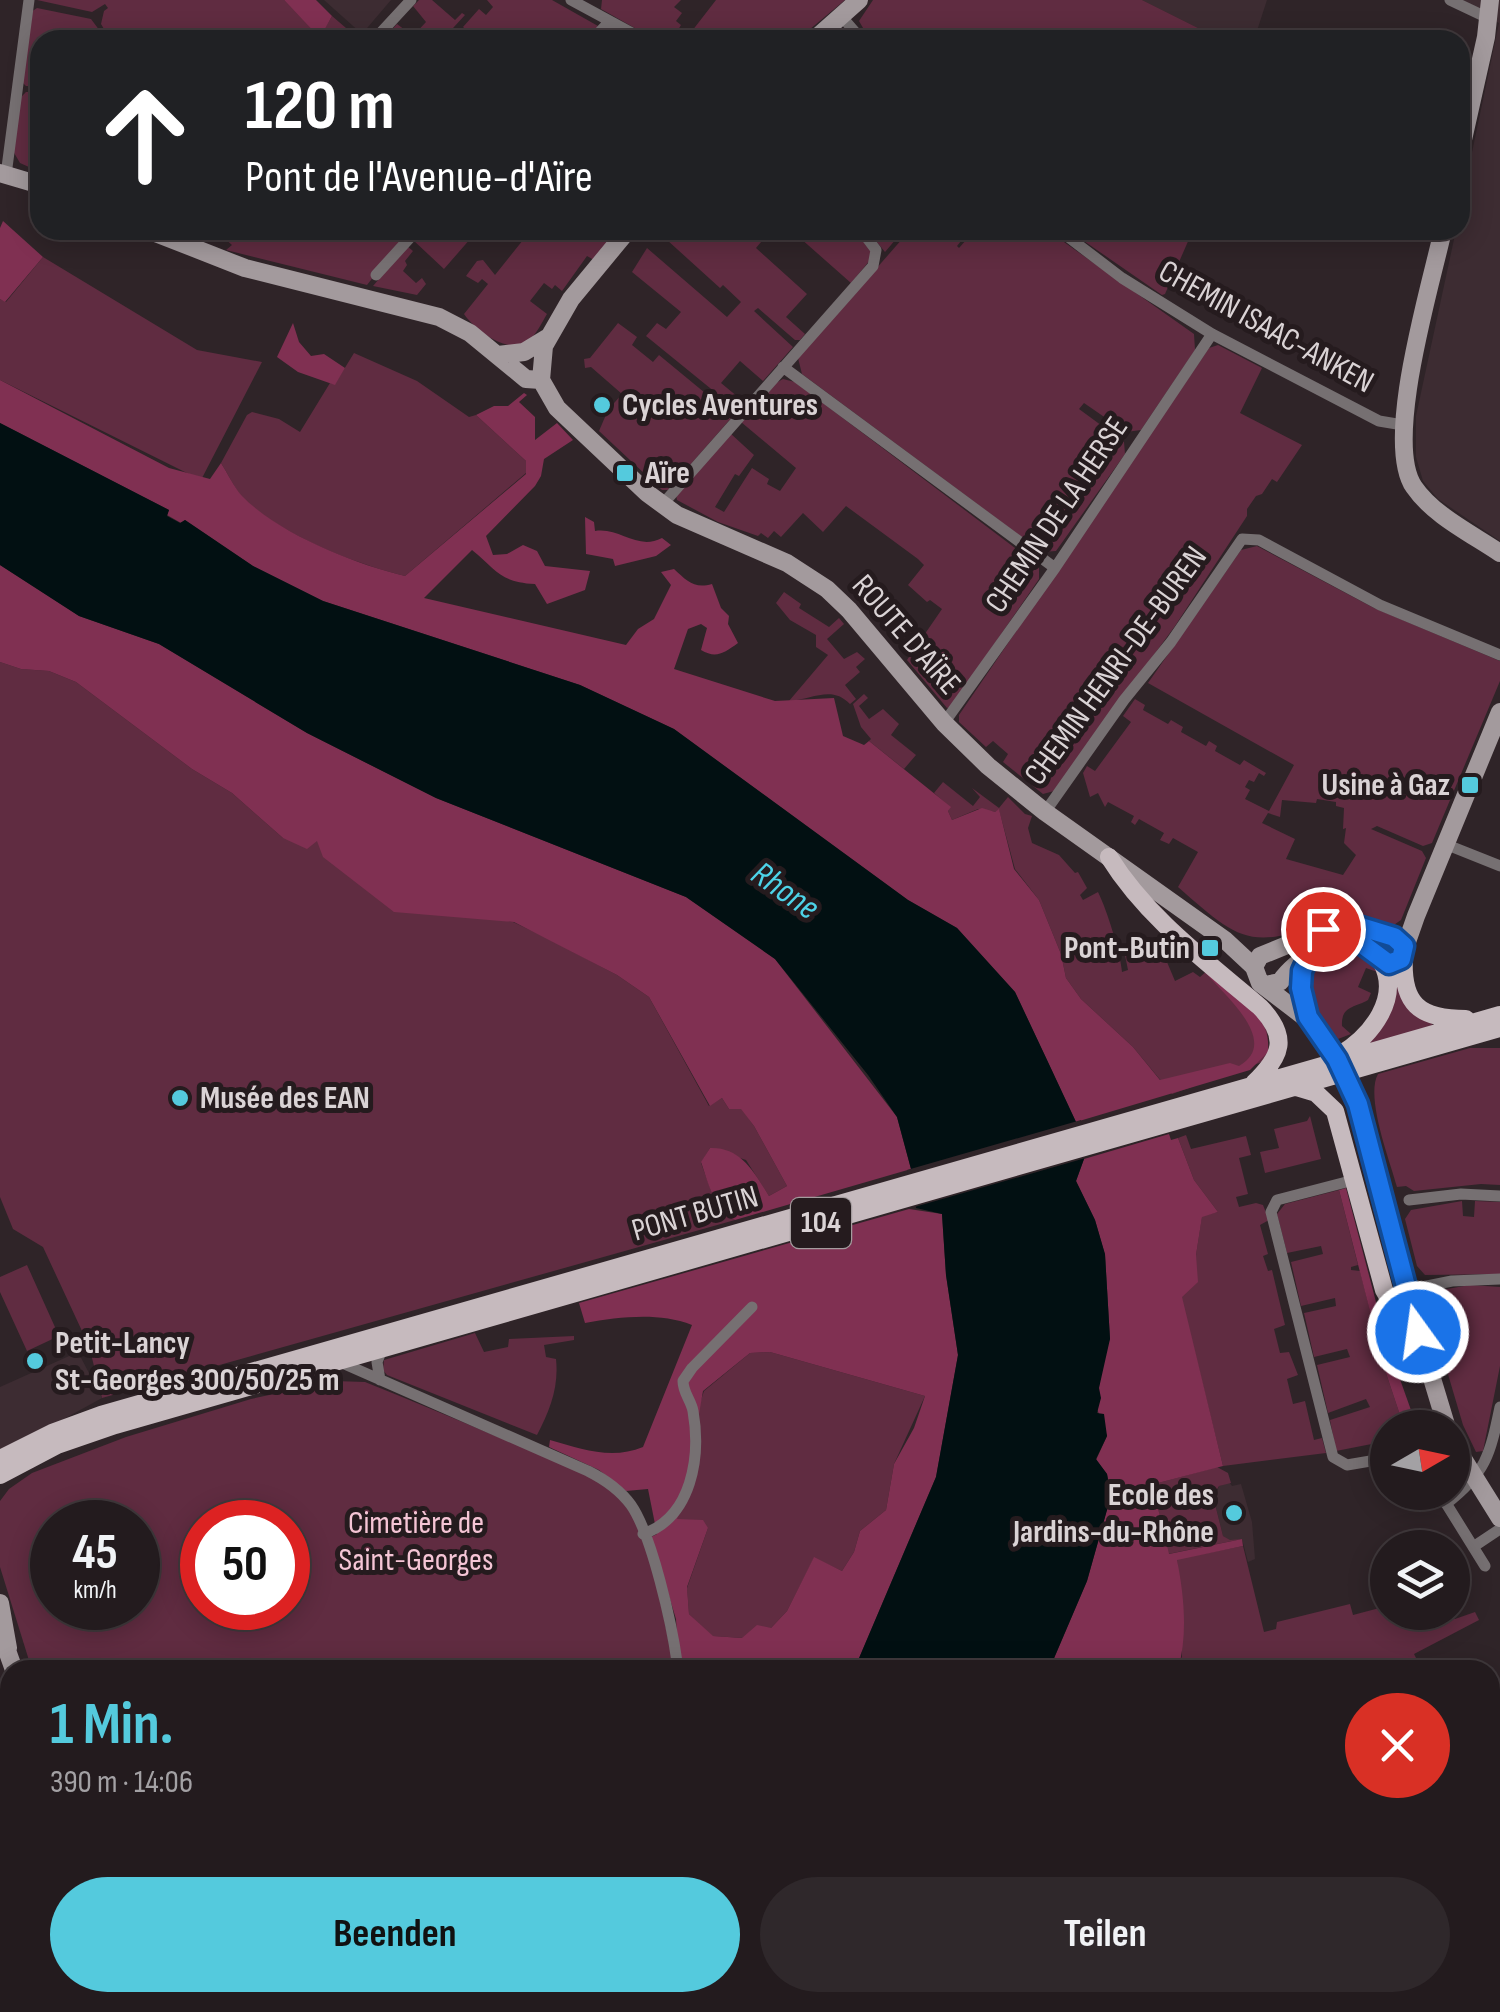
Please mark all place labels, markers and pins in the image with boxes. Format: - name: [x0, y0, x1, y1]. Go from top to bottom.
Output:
- place label: Cycles Aventures: [622, 386, 818, 425]
- marker: Cycles Aventures: [591, 394, 613, 416]
- place label: Aïre: [644, 454, 690, 493]
- marker: Aïre: [614, 462, 636, 484]
- place label: Usine à Gaz: [1321, 766, 1450, 805]
- marker: Usine à Gaz: [1459, 774, 1481, 796]
- pin: [1281, 887, 1366, 972]
- place label: Pont-Butin: [1064, 929, 1190, 968]
- marker: Pont-Butin: [1199, 937, 1221, 959]
- place label: Musée des EAN: [200, 1079, 370, 1118]
- marker: Musée des EAN: [169, 1087, 191, 1109]
- place label: Petit-Lancy St-Georges 300/50/25 m: [55, 1324, 339, 1400]
- marker: Petit-Lancy St-Georges 300/50/25 m: [24, 1350, 46, 1372]
- place label: Ecole des Jardins-du-Rhône: [1012, 1476, 1214, 1552]
- marker: Ecole des Jardins-du-Rhône: [1223, 1502, 1245, 1524]

